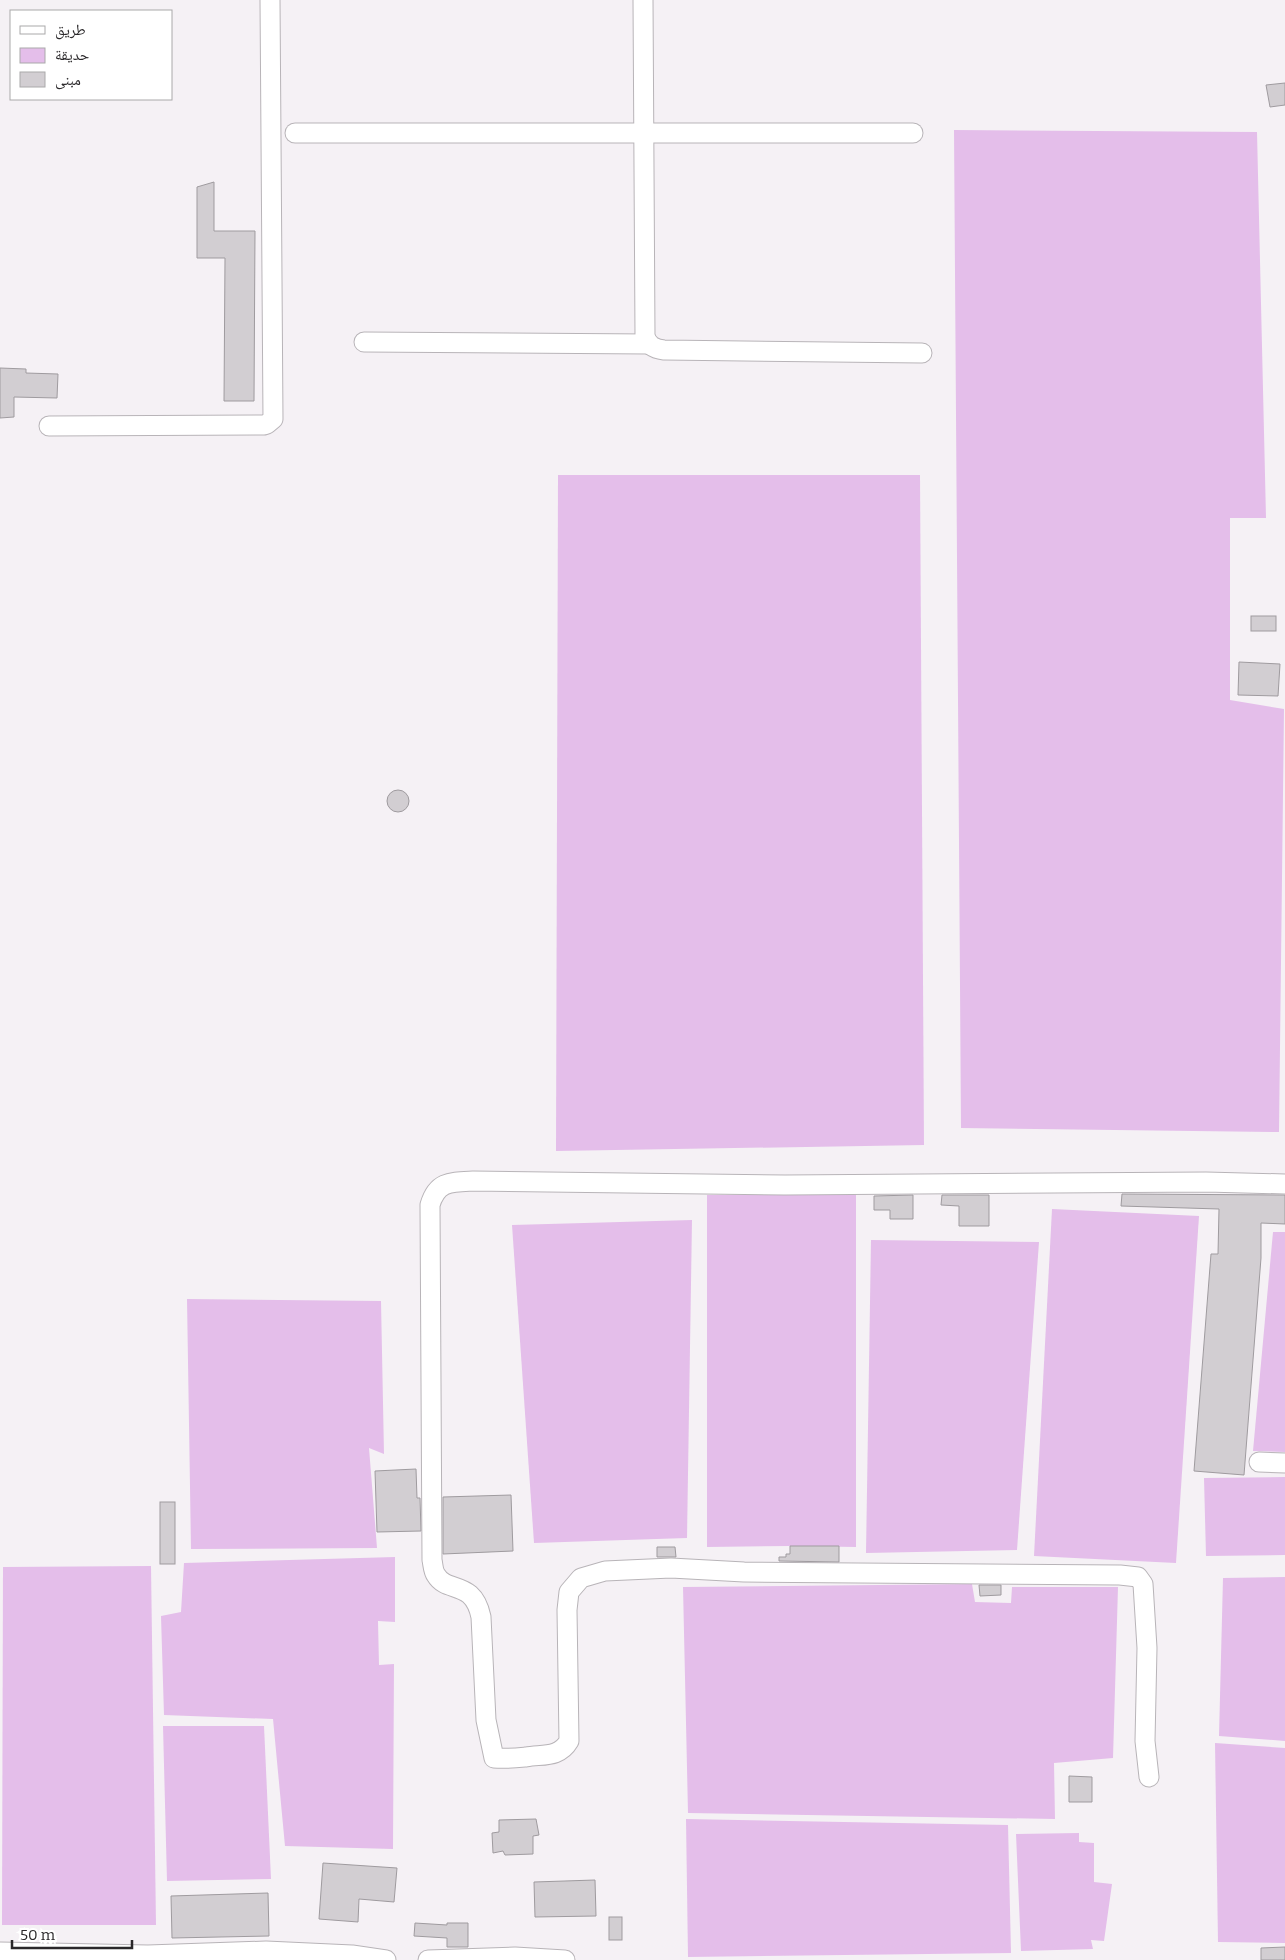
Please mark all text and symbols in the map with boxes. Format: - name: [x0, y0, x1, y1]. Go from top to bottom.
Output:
- legend: [10, 10, 172, 100]
- text: طريق: [55, 21, 86, 40]
- text: حديقة: [55, 46, 90, 64]
- text: مبنى: [55, 71, 81, 90]
- scale bar: [12, 1918, 132, 1950]
- text: 50 m: [20, 1926, 56, 1944]

